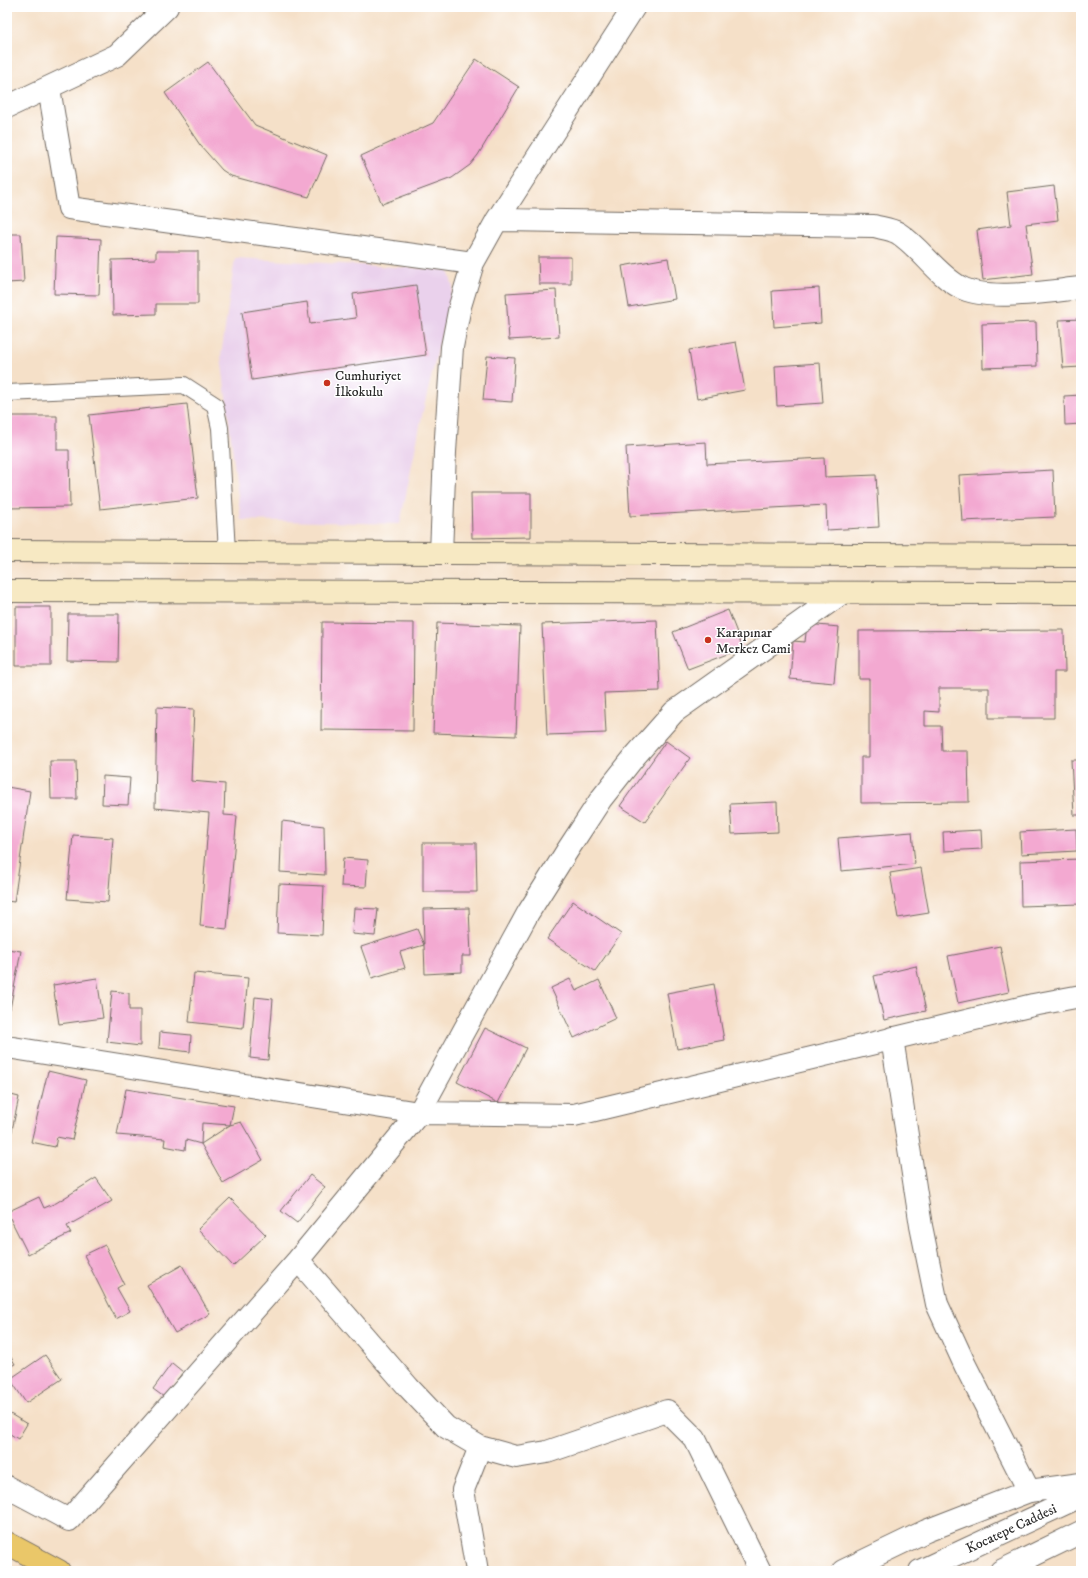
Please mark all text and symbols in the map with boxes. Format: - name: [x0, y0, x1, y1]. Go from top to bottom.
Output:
- place label: Cumhuriyet İlkokulu: [335, 367, 402, 401]
- marker: Cumhuriyet İlkokulu: [322, 378, 332, 388]
- place label: Karapınar Merkez Cami: [716, 624, 791, 658]
- marker: Karapınar Merkez Cami: [703, 635, 713, 645]
- street label: Kocatepe Caddesi: [963, 1500, 1060, 1558]

